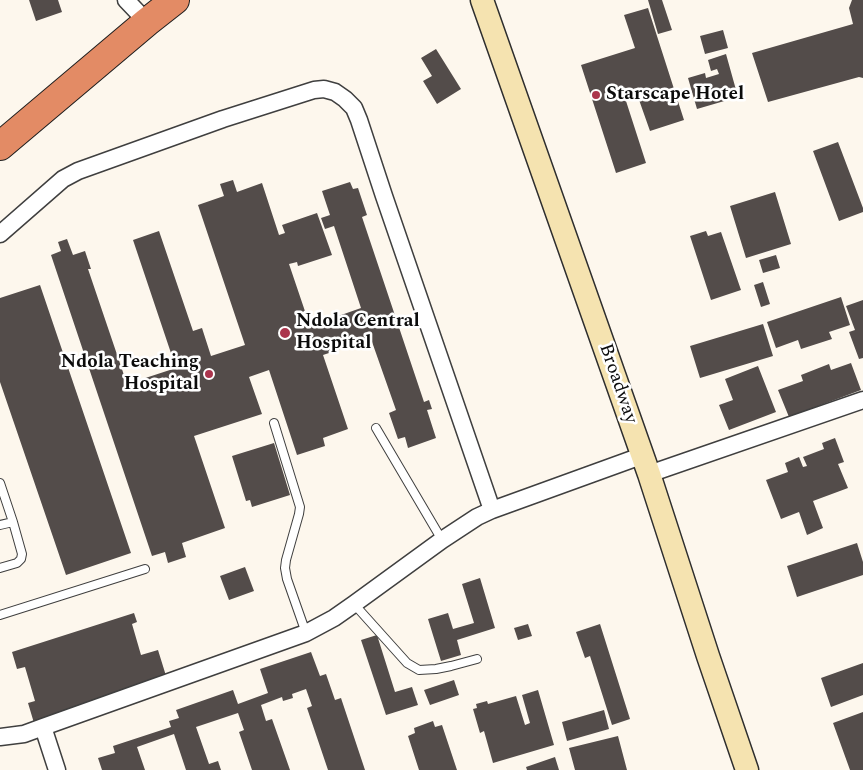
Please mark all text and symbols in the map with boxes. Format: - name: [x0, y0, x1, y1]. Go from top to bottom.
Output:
- place label: Starscape Hotel: [606, 84, 744, 106]
- marker: Starscape Hotel: [590, 89, 602, 101]
- place label: Ndola Central Hospital: [296, 311, 420, 355]
- marker: Ndola Central Hospital: [278, 326, 292, 340]
- street label: Broadway: [593, 341, 641, 427]
- place label: Ndola Teaching Hospital: [61, 352, 199, 396]
- marker: Ndola Teaching Hospital: [203, 368, 215, 380]

